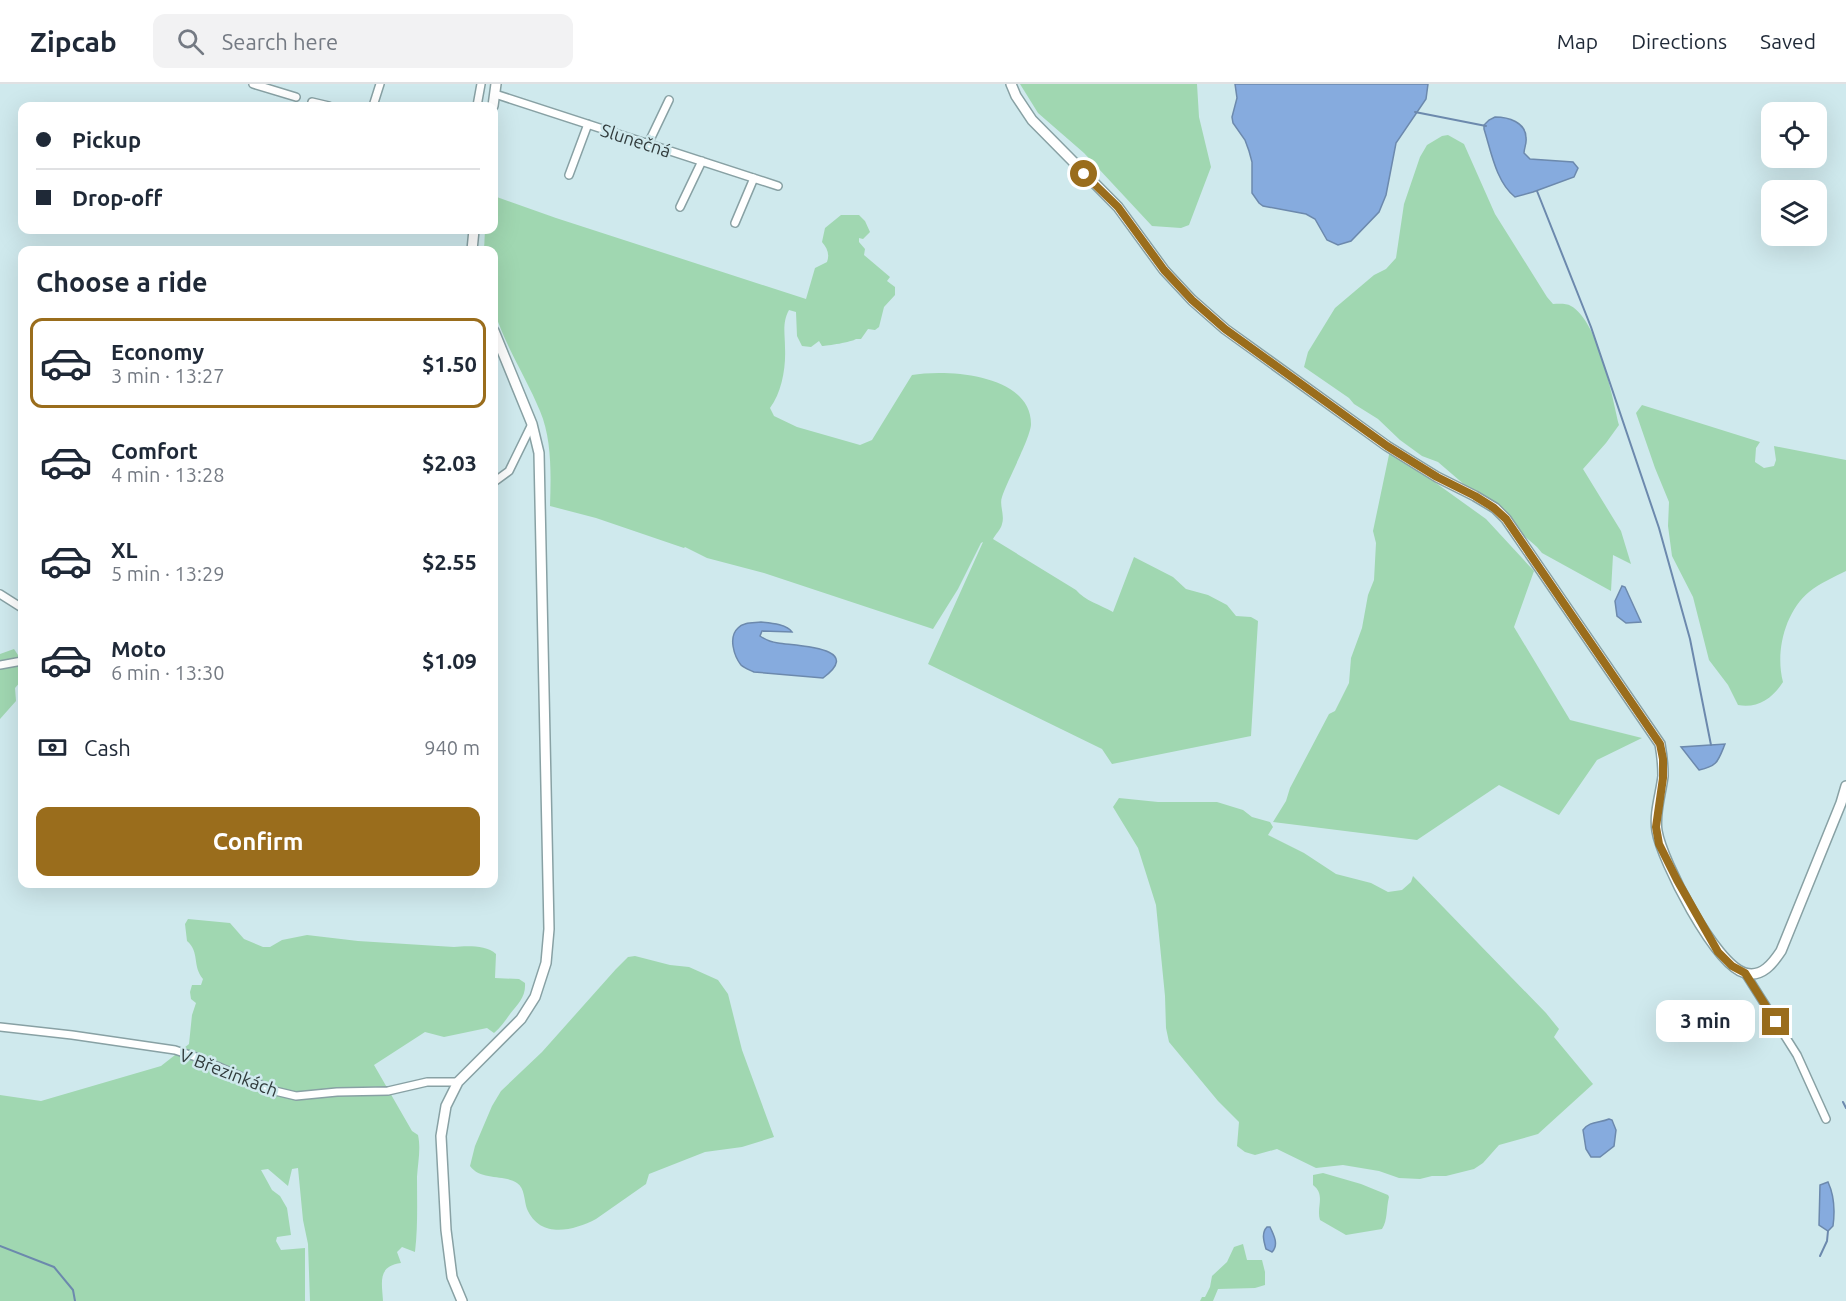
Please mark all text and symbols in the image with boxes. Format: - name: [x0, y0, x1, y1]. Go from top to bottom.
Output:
- search box: [153, 14, 573, 68]
- icon: search: [174, 25, 207, 58]
- text: Zipcab: [30, 26, 117, 57]
- text: Search here: [222, 29, 338, 54]
- text: Map: [1557, 29, 1598, 53]
- text: Directions: [1631, 29, 1727, 53]
- text: Saved: [1760, 29, 1816, 53]
- map controls: [1761, 102, 1827, 246]
- button: locate: [1761, 102, 1827, 168]
- street label: Slunečná: [598, 119, 674, 161]
- text: Pickup: [72, 127, 141, 152]
- route start: [1070, 160, 1097, 187]
- button: layers: [1761, 180, 1827, 246]
- text: Drop-off: [72, 185, 162, 210]
- text: Choose a ride: [36, 267, 208, 297]
- icon: car: [39, 336, 93, 390]
- text: Economy: [111, 339, 204, 364]
- text: $1.50: [422, 351, 477, 376]
- text: 3 min · 13:27: [111, 364, 225, 387]
- icon: car: [39, 435, 93, 489]
- text: Comfort: [111, 438, 198, 463]
- text: $2.03: [422, 450, 477, 475]
- text: 4 min · 13:28: [111, 463, 225, 486]
- icon: car: [39, 534, 93, 588]
- text: XL: [111, 537, 138, 562]
- text: $2.55: [422, 549, 477, 574]
- text: 5 min · 13:29: [111, 562, 225, 585]
- icon: car: [39, 633, 93, 687]
- text: Moto: [111, 636, 166, 661]
- text: $1.09: [422, 648, 477, 673]
- text: 6 min · 13:30: [111, 661, 225, 684]
- icon: cash: [36, 731, 69, 764]
- text: Cash: [84, 735, 131, 760]
- text: 940 m: [424, 736, 480, 759]
- button: Confirm: [36, 807, 480, 876]
- callout: 3 min: [1656, 1001, 1755, 1043]
- route end: [1762, 1008, 1789, 1035]
- text: 3 min: [1680, 1009, 1731, 1032]
- street label: V Březinkách: [177, 1044, 281, 1100]

